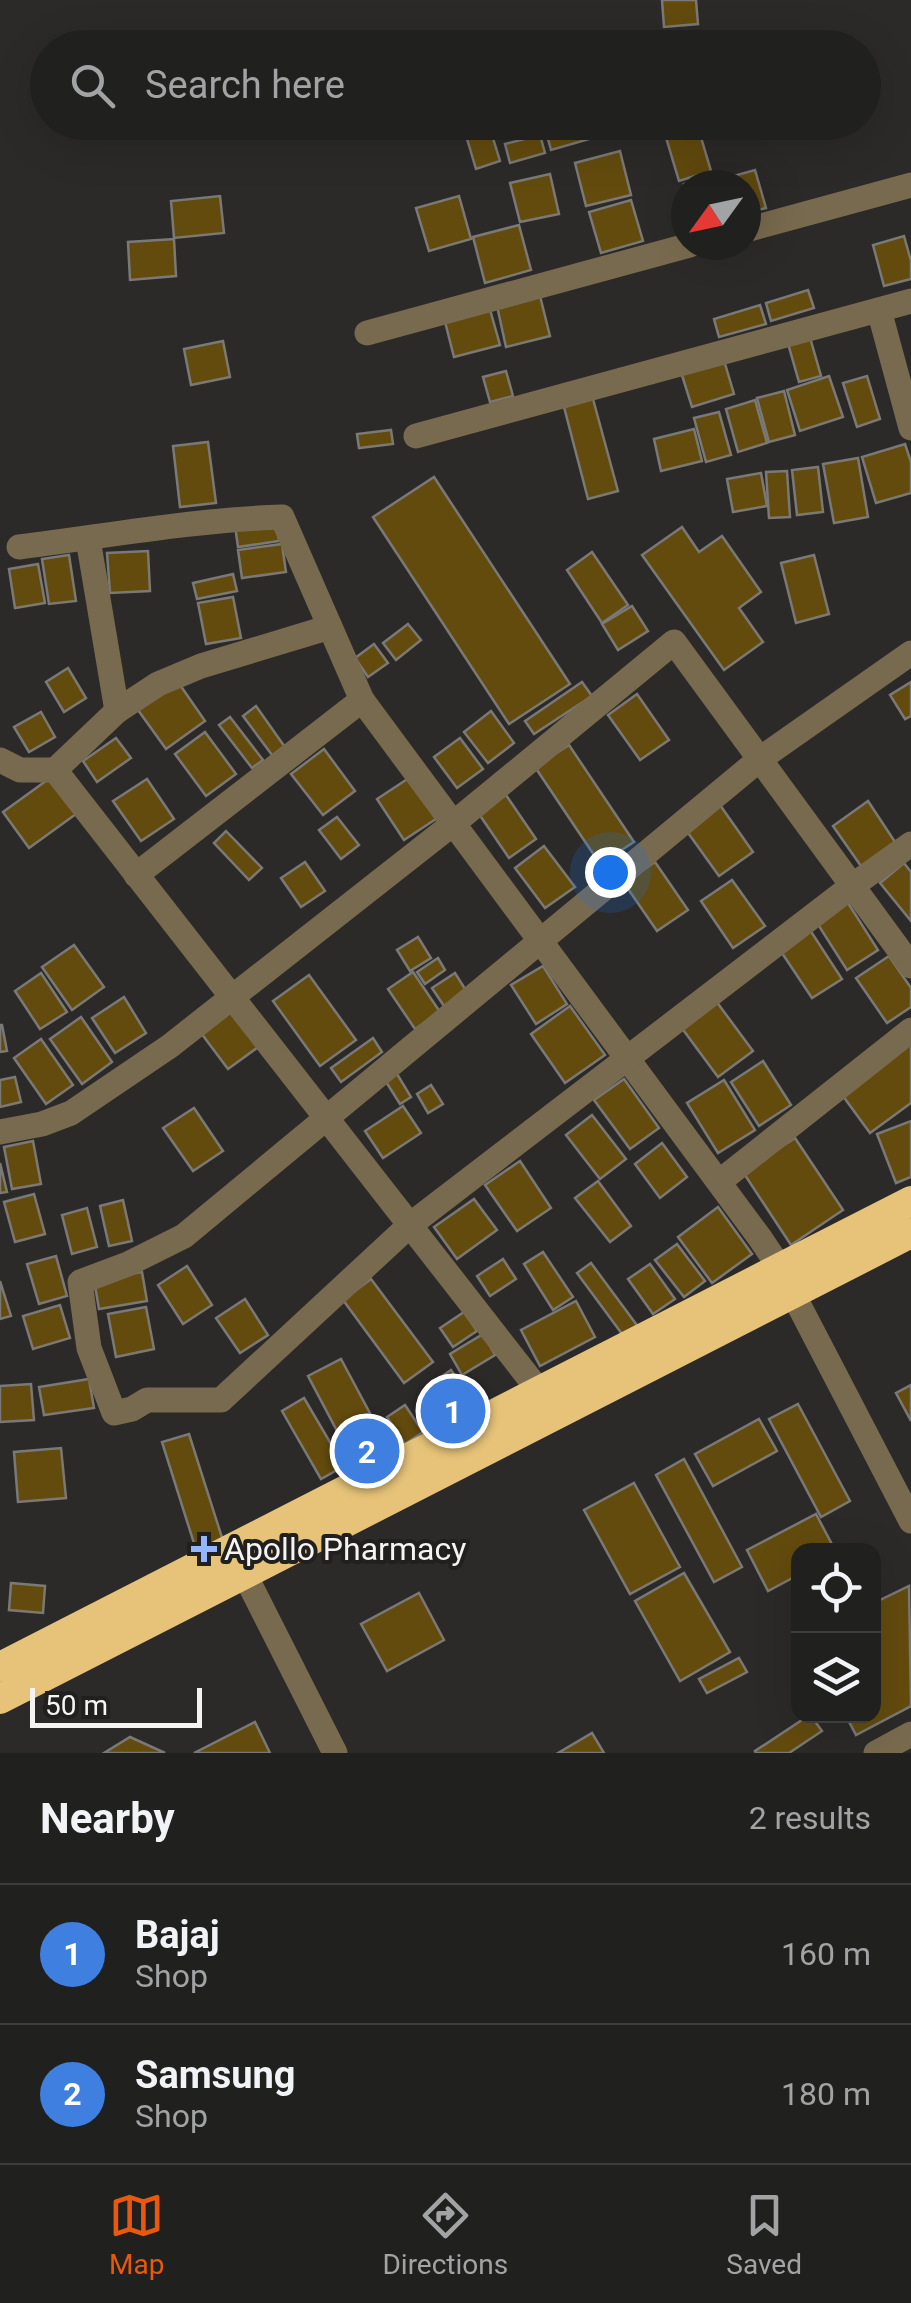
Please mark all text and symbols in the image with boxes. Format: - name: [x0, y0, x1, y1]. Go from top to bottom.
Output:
- search box: [30, 30, 881, 140]
- icon: search: [65, 58, 120, 113]
- text: Search here: [145, 63, 345, 107]
- north arrow: [671, 170, 761, 260]
- your location: [585, 847, 636, 898]
- pin: 1: [420, 1374, 486, 1448]
- pin: 2: [334, 1414, 400, 1488]
- place label: Apollo Pharmacy: [224, 1530, 466, 1568]
- marker: Apollo Pharmacy: [193, 1538, 215, 1560]
- map controls: [791, 1543, 881, 1723]
- button: locate: [791, 1543, 881, 1633]
- button: layers: [791, 1633, 881, 1723]
- scale bar: [30, 1683, 202, 1728]
- text: 50 m: [45, 1689, 108, 1722]
- text: Nearby: [40, 1794, 175, 1843]
- text: 2 results: [749, 1799, 871, 1837]
- text: Bajaj: [135, 1913, 220, 1957]
- text: 1: [63, 1935, 82, 1973]
- text: 160 m: [781, 1935, 871, 1973]
- text: Shop: [135, 1957, 208, 1995]
- text: Samsung: [135, 2053, 295, 2097]
- text: 2: [63, 2075, 82, 2113]
- text: 180 m: [781, 2075, 871, 2113]
- text: Shop: [135, 2097, 208, 2135]
- tab: Map: [109, 2188, 164, 2281]
- tab: Directions: [382, 2188, 508, 2281]
- tab: Saved: [726, 2188, 802, 2281]

